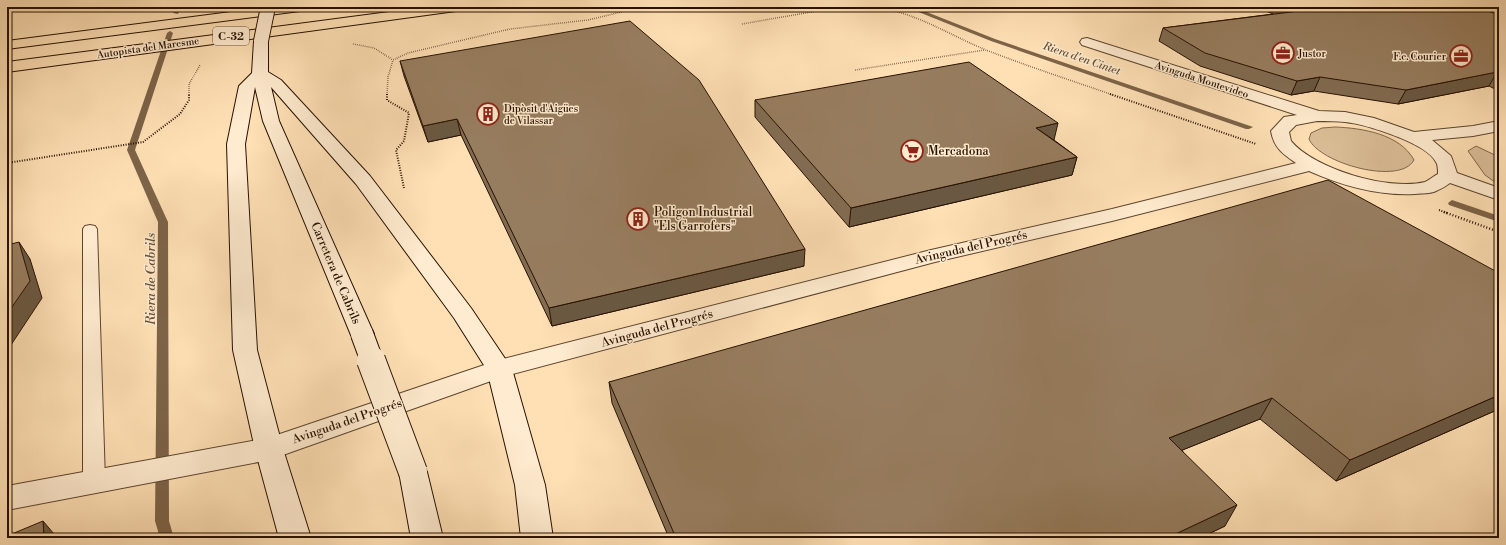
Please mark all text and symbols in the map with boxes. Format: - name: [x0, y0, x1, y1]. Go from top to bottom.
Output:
- road number: C-32: [213, 27, 249, 45]
- street label: Autopista del Maresme: [95, 35, 200, 61]
- water label: Riera d'en Cintet: [1040, 39, 1122, 79]
- office icon: Justor: [1270, 40, 1296, 66]
- office icon: F.c. Courier: [1448, 43, 1474, 69]
- place label: Justor: [1297, 48, 1326, 60]
- place label: F.c. Courier: [1393, 51, 1447, 63]
- street label: Avinguda Montevideo: [1152, 59, 1250, 101]
- building icon: Dipòsit d'Aigües de Vilassar: [475, 101, 501, 127]
- place label: Dipòsit d'Aigües de Vilassar: [504, 103, 578, 127]
- supermarket icon: Mercadona: [899, 138, 925, 164]
- place label: Mercadona: [928, 144, 990, 159]
- place label: Poligon Industrial "Els Garrofers": [654, 205, 753, 234]
- building icon: Poligon Industrial "Els Garrofers": [625, 206, 651, 232]
- street label: Carretera de Cabrils: [307, 220, 364, 327]
- street label: Avinguda del Progrés: [912, 227, 1029, 268]
- water label: Riera de Cabrils: [143, 233, 159, 326]
- street label: Avinguda del Progrés: [599, 306, 715, 351]
- street label: Avinguda del Progrés: [289, 396, 404, 448]

